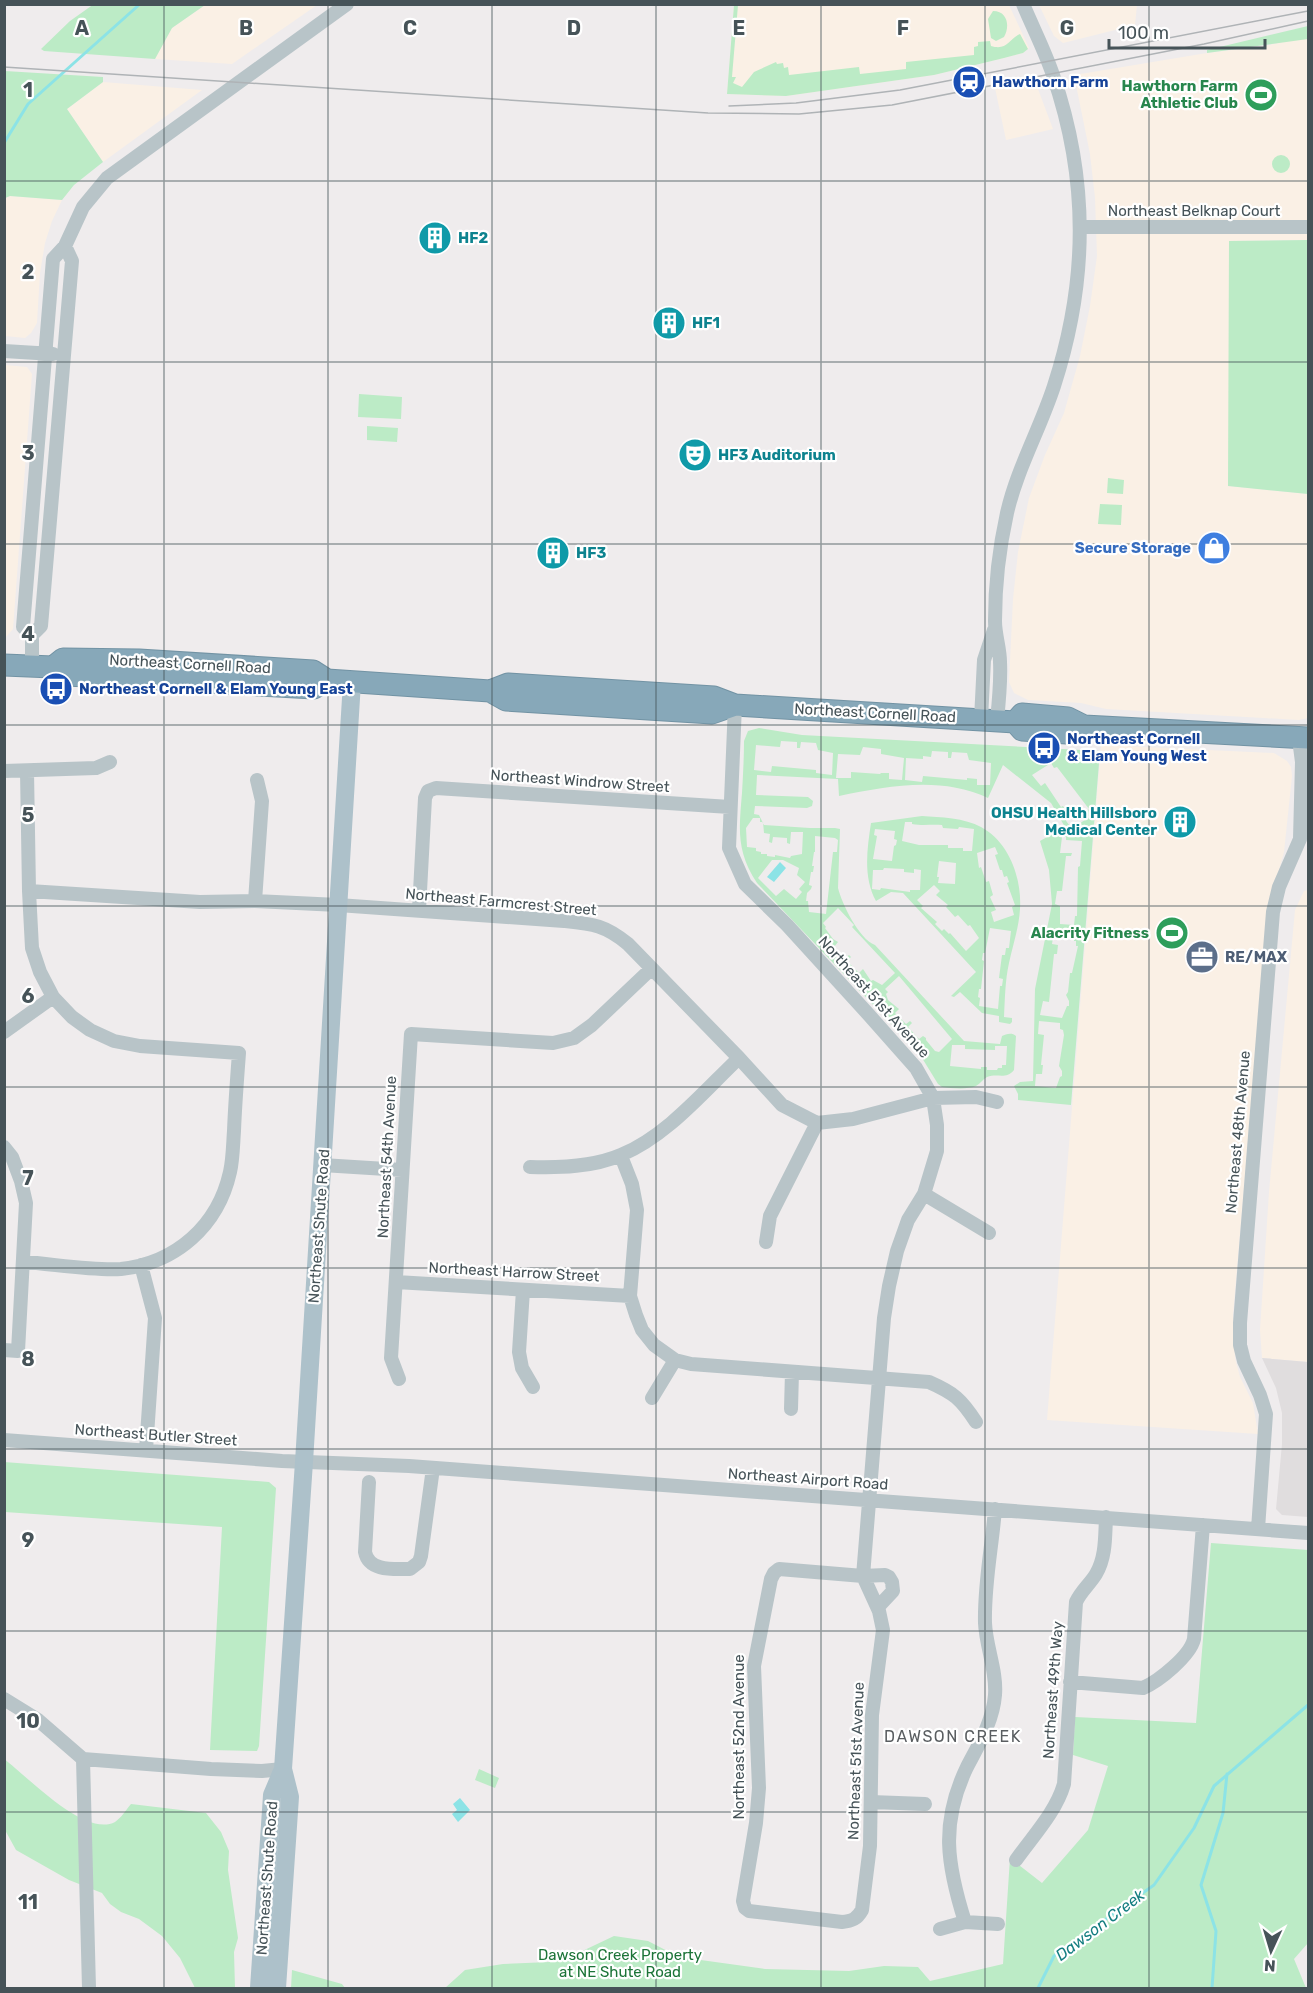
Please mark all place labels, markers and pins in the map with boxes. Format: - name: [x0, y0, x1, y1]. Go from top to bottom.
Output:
- station icon: Hawthorn Farm: [951, 64, 987, 100]
- place label: Hawthorn Farm: [992, 73, 1108, 91]
- place label: Hawthorn Farm Athletic Club: [1122, 77, 1238, 112]
- sports icon: Hawthorn Farm Athletic Club: [1243, 77, 1279, 113]
- building icon: HF2: [417, 220, 453, 256]
- place label: HF2: [458, 229, 488, 247]
- building icon: HF1: [651, 305, 687, 341]
- place label: HF1: [692, 314, 720, 332]
- theatre icon: HF3 Auditorium: [677, 437, 713, 473]
- place label: HF3 Auditorium: [718, 446, 836, 464]
- shop icon: Secure Storage: [1196, 530, 1232, 566]
- building icon: HF3: [535, 535, 571, 571]
- place label: Secure Storage: [1075, 539, 1191, 557]
- place label: HF3: [576, 544, 606, 562]
- bus stop icon: Northeast Cornell & Elam Young East: [38, 671, 74, 707]
- place label: Northeast Cornell & Elam Young East: [79, 680, 353, 698]
- bus stop icon: Northeast Cornell & Elam Young West: [1026, 730, 1062, 766]
- place label: Northeast Cornell & Elam Young West: [1067, 730, 1207, 765]
- place label: OHSU Health Hillsboro Medical Center: [991, 804, 1157, 839]
- building icon: OHSU Health Hillsboro Medical Center: [1162, 804, 1198, 840]
- sports icon: Alacrity Fitness: [1154, 915, 1190, 951]
- place label: Alacrity Fitness: [1031, 924, 1149, 942]
- office icon: RE/MAX: [1184, 939, 1220, 975]
- place label: RE/MAX: [1225, 948, 1288, 966]

